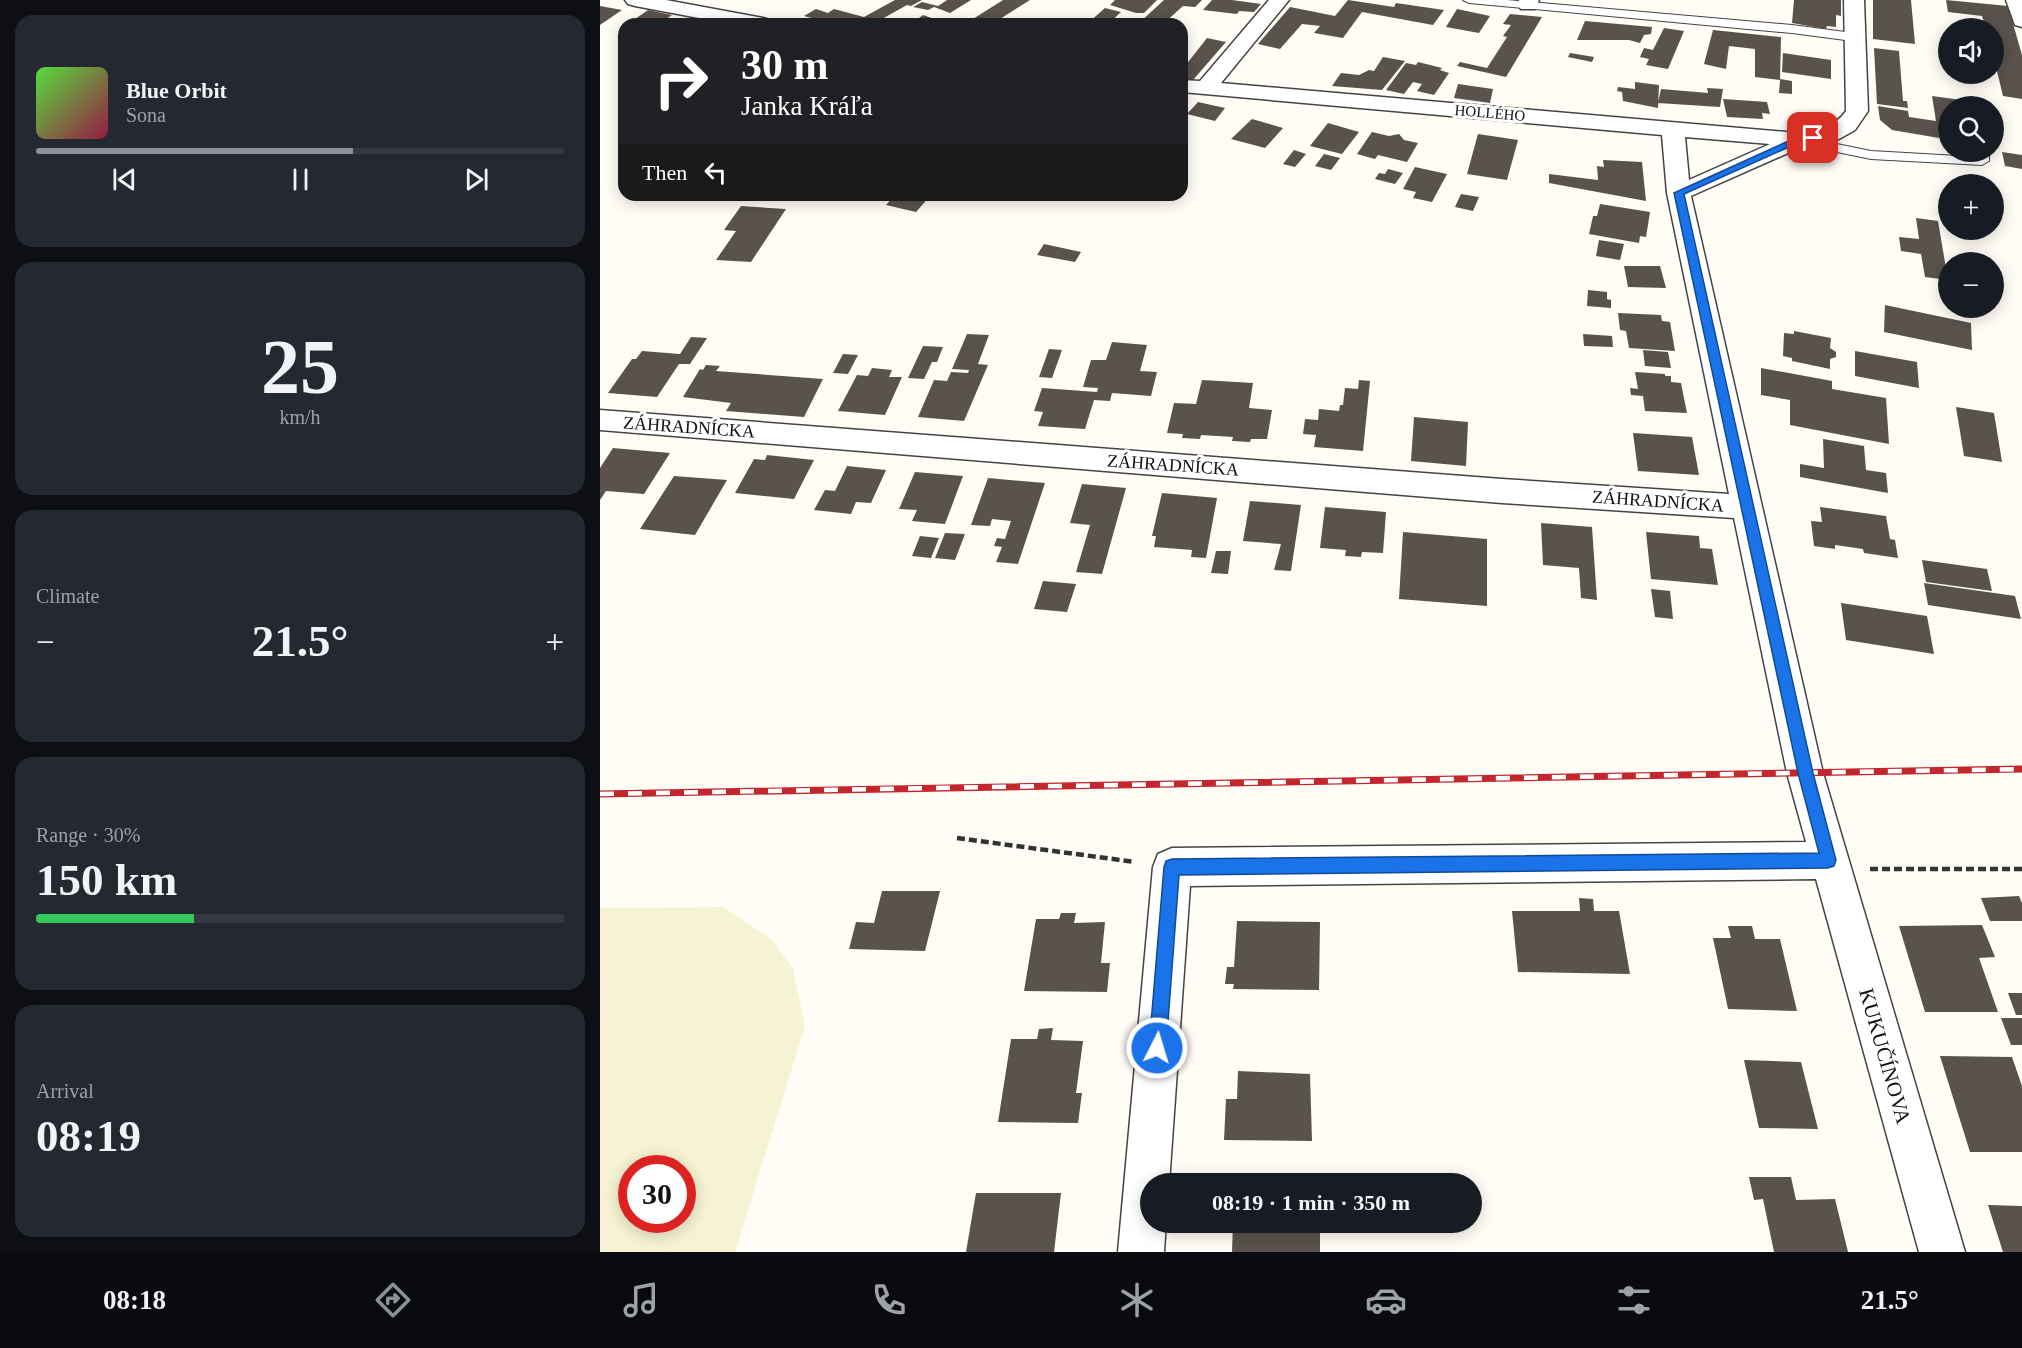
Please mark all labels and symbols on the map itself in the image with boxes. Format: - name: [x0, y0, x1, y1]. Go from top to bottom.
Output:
- street label: HOLLÉHO: [1454, 102, 1526, 124]
- pin: [1787, 112, 1838, 163]
- street label: ZÁHRADNÍCKA: [622, 411, 756, 442]
- street label: ZÁHRADNÍCKA: [1106, 449, 1240, 480]
- street label: ZÁHRADNÍCKA: [1591, 485, 1725, 516]
- street label: KUKUČÍNOVA: [1854, 986, 1916, 1127]
- position arrow: [1125, 1016, 1189, 1080]
- speed limit sign: 30: [618, 1155, 696, 1233]

